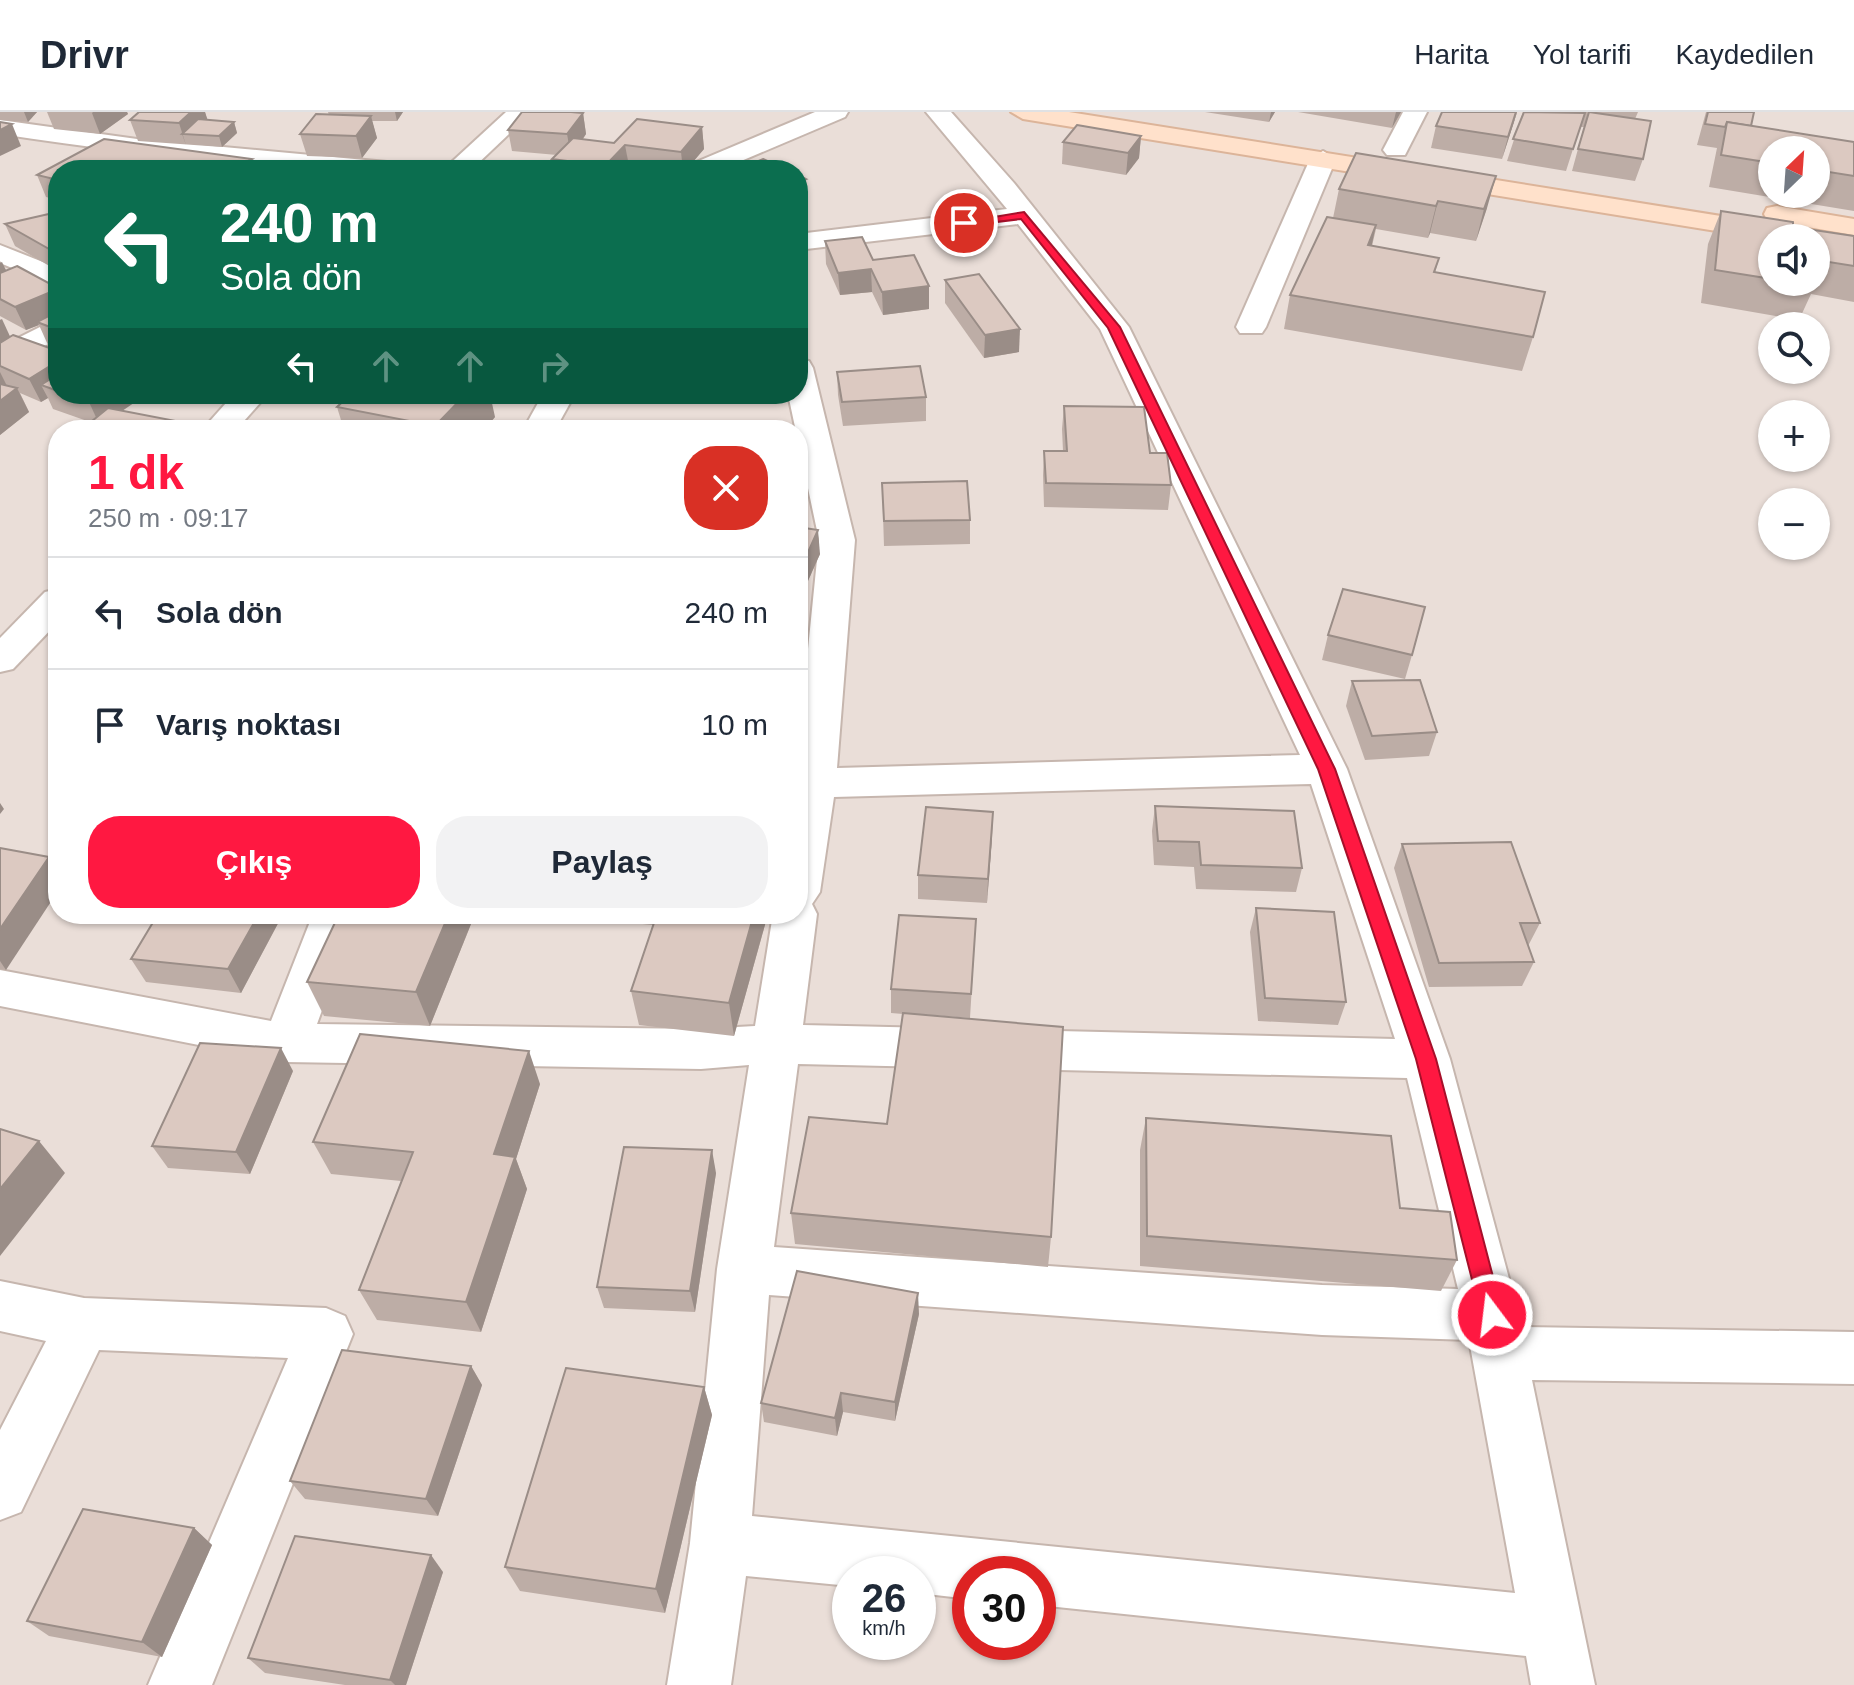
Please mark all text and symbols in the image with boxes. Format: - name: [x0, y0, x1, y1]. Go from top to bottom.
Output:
- text: Drivr: [40, 34, 129, 76]
- text: Harita: [1414, 39, 1489, 70]
- text: Yol tarifi: [1533, 39, 1631, 70]
- text: Kaydedilen: [1675, 39, 1814, 70]
- north arrow: [1758, 136, 1830, 208]
- map controls: [1758, 136, 1830, 560]
- pin: [930, 189, 998, 257]
- text: 240 m: [220, 191, 379, 254]
- icon: left: [88, 192, 192, 296]
- icon: arrive: [942, 201, 986, 245]
- button: sound: [1758, 224, 1830, 296]
- text: Sola dön: [220, 257, 362, 298]
- button: search: [1758, 312, 1830, 384]
- icon: left: [280, 344, 324, 388]
- icon: ahead: [364, 344, 408, 388]
- icon: ahead: [448, 344, 492, 388]
- icon: right: [532, 344, 576, 388]
- button: +: [1758, 400, 1830, 472]
- text: 1 dk: [88, 446, 184, 499]
- button: close: [684, 446, 768, 530]
- button: −: [1758, 488, 1830, 560]
- text: 250 m · 09:17: [88, 503, 248, 533]
- icon: left: [88, 591, 132, 635]
- text: Sola dön: [156, 596, 283, 629]
- text: 240 m: [685, 596, 768, 629]
- icon: arrive: [88, 703, 132, 747]
- text: Varış noktası: [156, 708, 341, 741]
- text: 10 m: [701, 708, 768, 741]
- button: Çıkış: [88, 816, 420, 908]
- button: Paylaş: [436, 816, 768, 908]
- position arrow: [1450, 1273, 1534, 1357]
- speed limit sign: 30: [952, 1556, 1056, 1660]
- text: 26: [862, 1576, 906, 1620]
- text: km/h: [862, 1617, 906, 1639]

